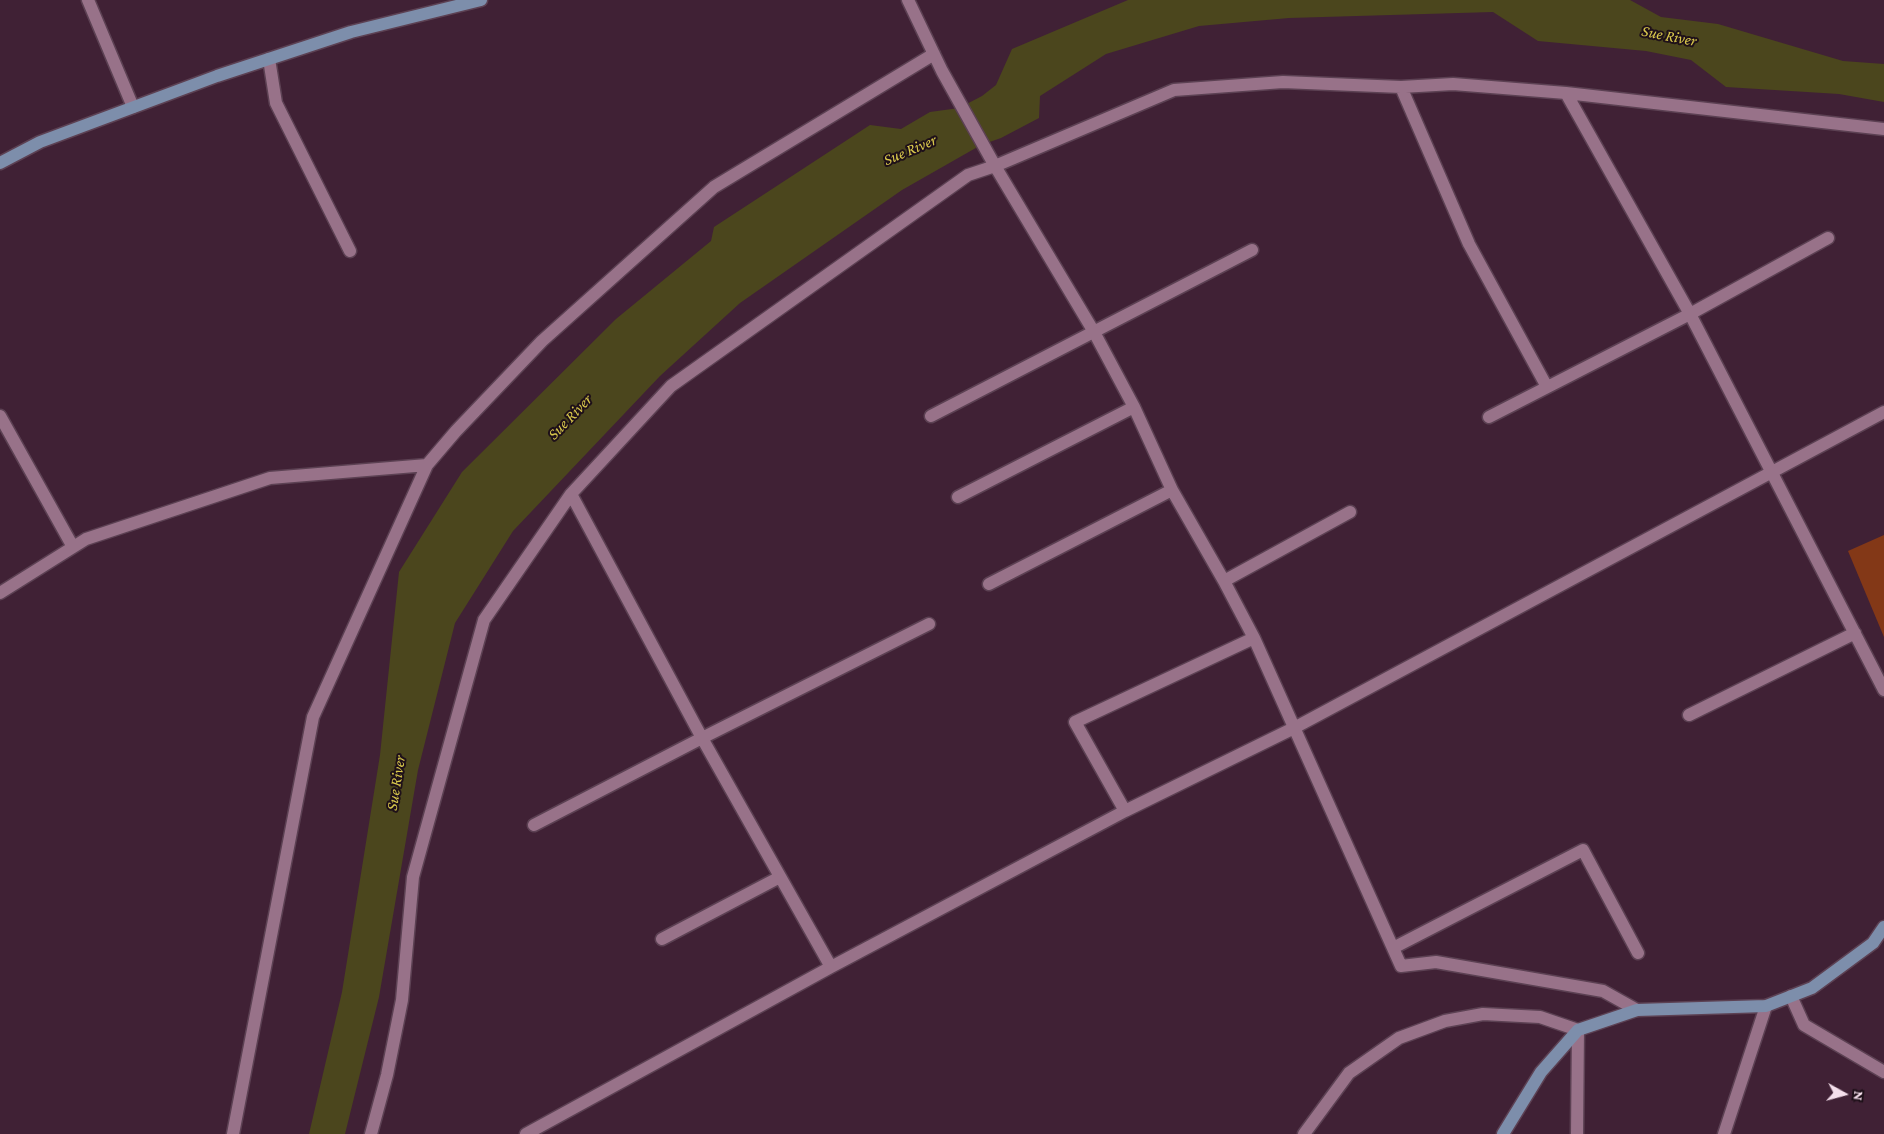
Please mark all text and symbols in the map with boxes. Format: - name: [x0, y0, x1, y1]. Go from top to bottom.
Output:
- water label: Sue River: [1640, 21, 1698, 51]
- water label: Sue River: [881, 130, 939, 170]
- water label: Sue River: [544, 390, 596, 444]
- water label: Sue River: [382, 754, 410, 812]
- north arrow: [1819, 1069, 1869, 1119]
- text: N: [1850, 1090, 1867, 1102]

